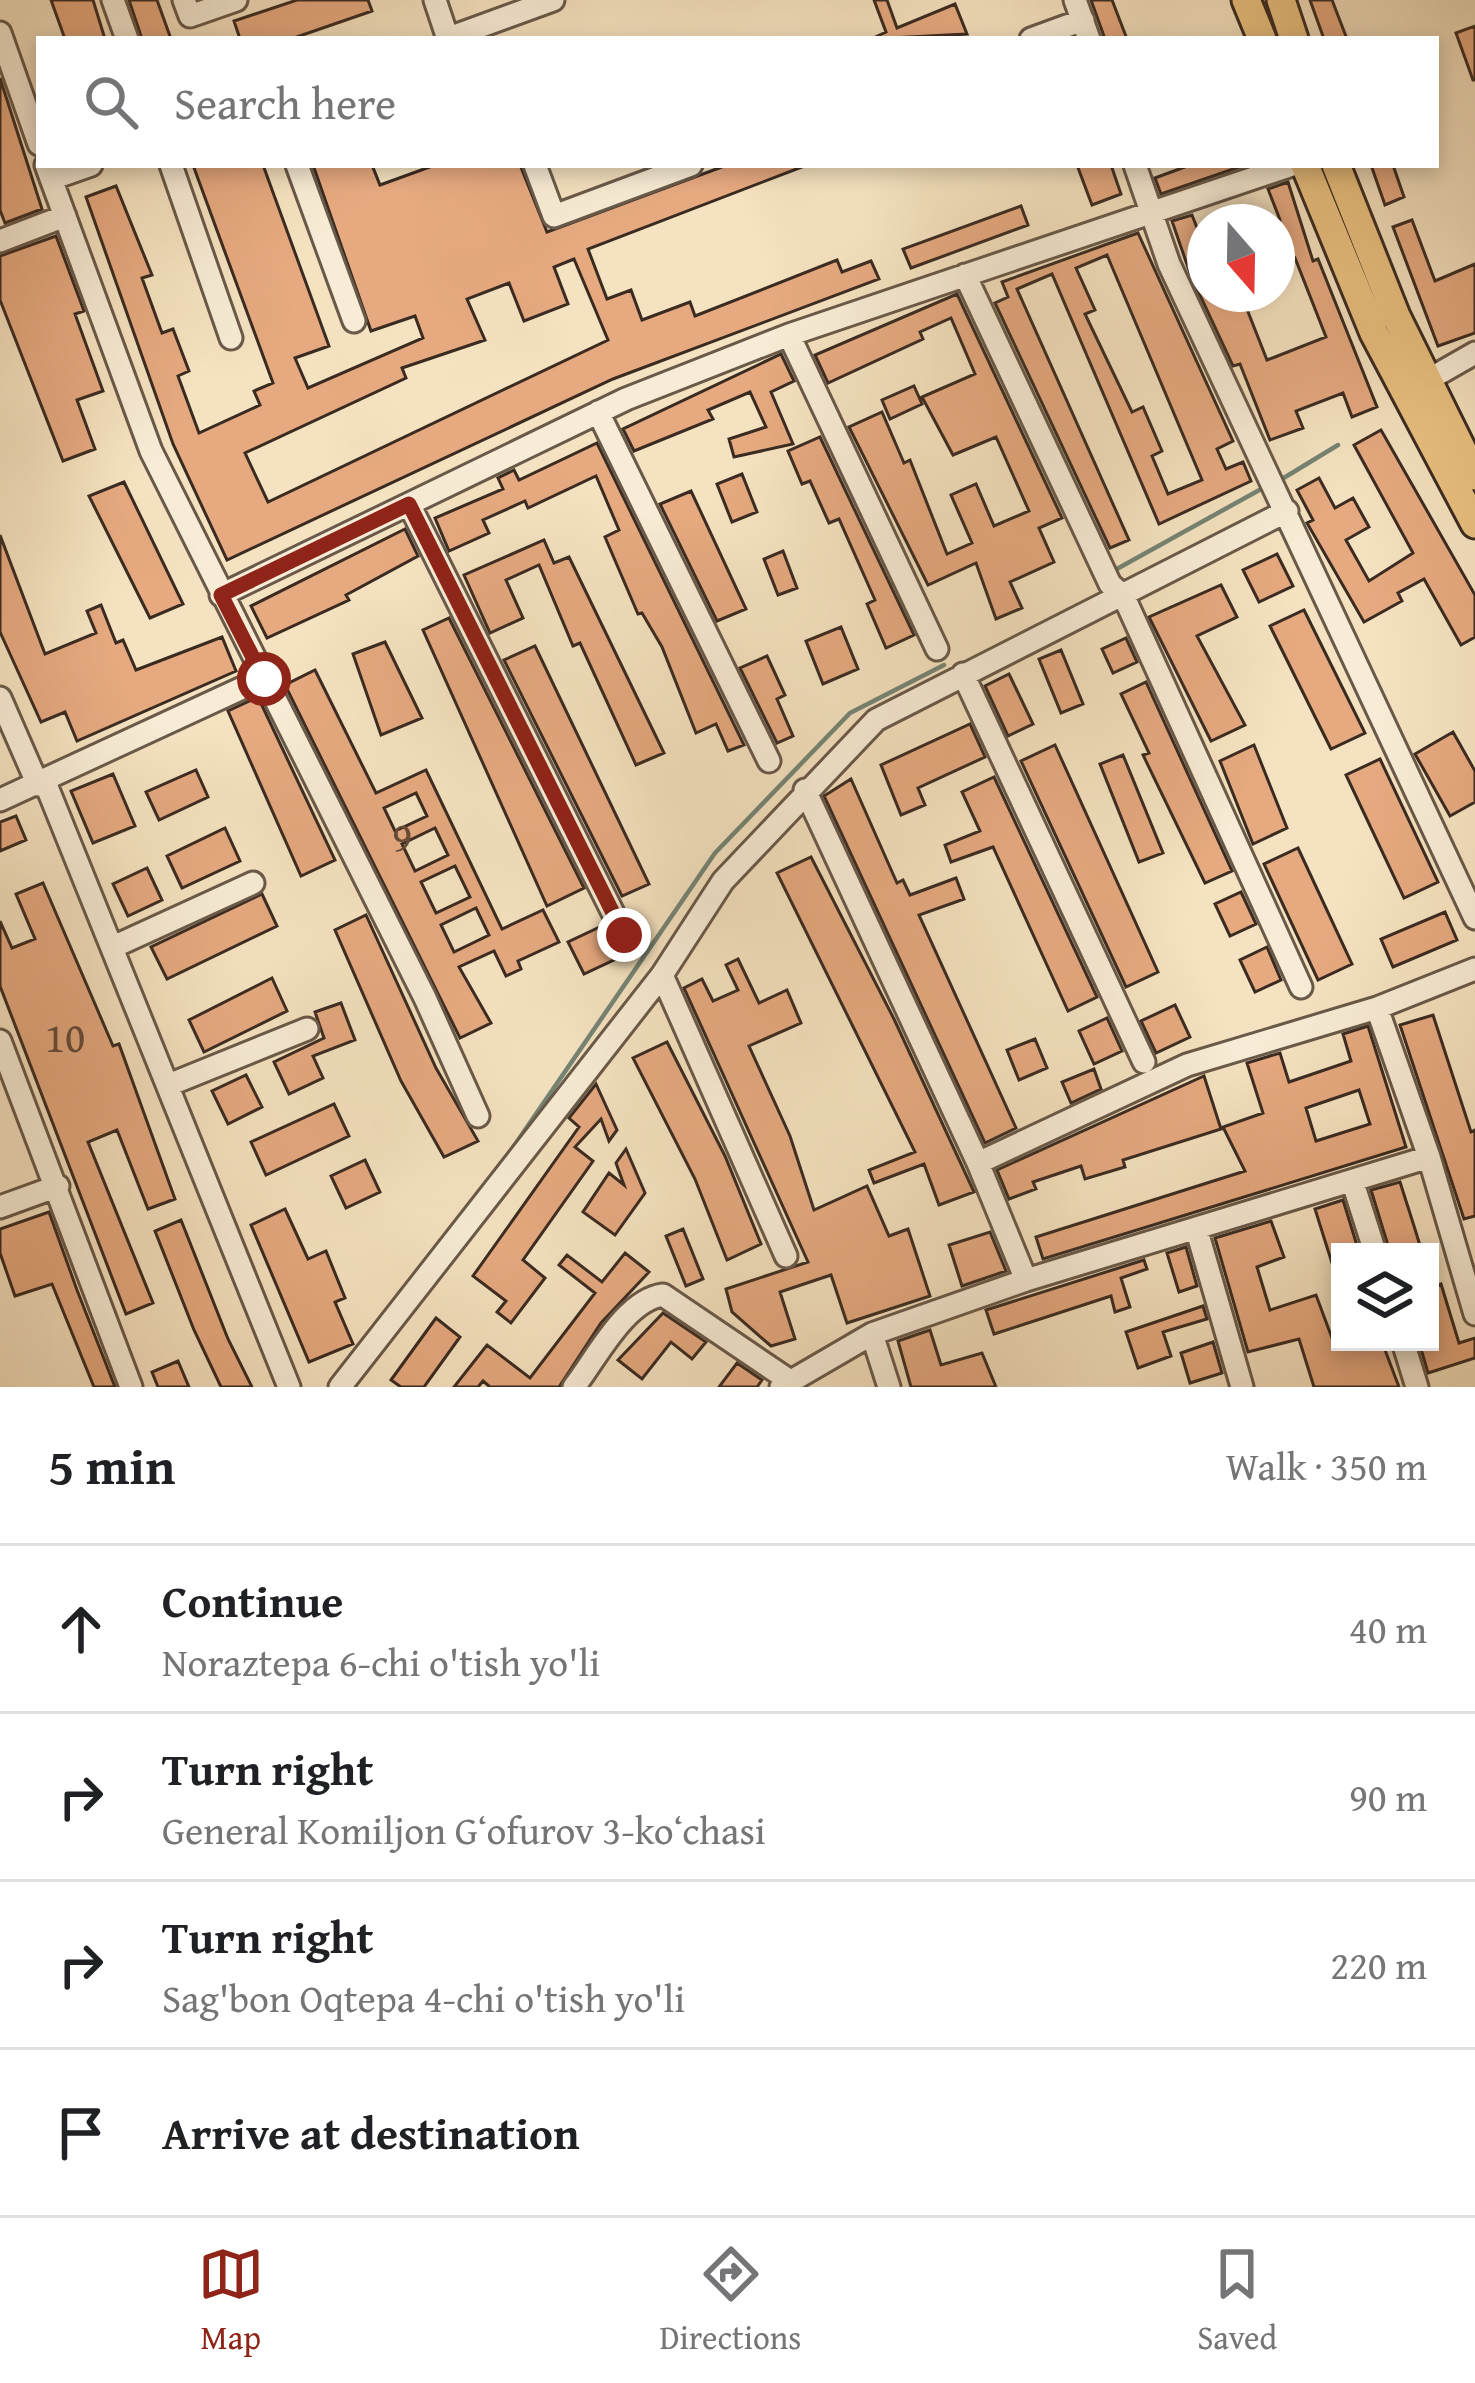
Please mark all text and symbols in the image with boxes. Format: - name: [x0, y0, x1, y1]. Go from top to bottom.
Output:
- search box: [36, 36, 1439, 168]
- icon: search: [78, 69, 144, 135]
- text: Search here: [174, 70, 396, 135]
- north arrow: [1187, 204, 1295, 312]
- route start: [237, 652, 291, 706]
- house number: 9: [392, 805, 412, 866]
- route end: [597, 908, 651, 962]
- house number: 10: [45, 1006, 85, 1067]
- map controls: [1331, 1243, 1439, 1351]
- button: layers: [1331, 1243, 1439, 1351]
- text: 5 min: [48, 1428, 175, 1503]
- text: Walk · 350 m: [1226, 1437, 1427, 1494]
- text: Continue: [162, 1568, 343, 1633]
- icon: ahead: [48, 1596, 114, 1662]
- text: 40 m: [1349, 1600, 1427, 1657]
- text: Noraztepa 6-chi o'tish yo'li: [162, 1633, 600, 1690]
- text: Turn right: [162, 1736, 374, 1801]
- icon: right: [48, 1764, 114, 1830]
- text: 90 m: [1349, 1768, 1427, 1825]
- text: General Komiljon Gʻofurov 3-koʻchasi: [162, 1801, 766, 1858]
- text: Turn right: [162, 1904, 374, 1969]
- icon: right: [48, 1932, 114, 1998]
- text: 220 m: [1330, 1936, 1427, 1993]
- text: Sag'bon Oqtepa 4-chi o'tish yo'li: [162, 1969, 685, 2026]
- icon: arrive: [48, 2100, 114, 2166]
- text: Arrive at destination: [162, 2100, 580, 2165]
- tab: Map: [198, 2241, 264, 2361]
- tab: Directions: [660, 2241, 801, 2361]
- tab: Saved: [1197, 2241, 1277, 2361]

